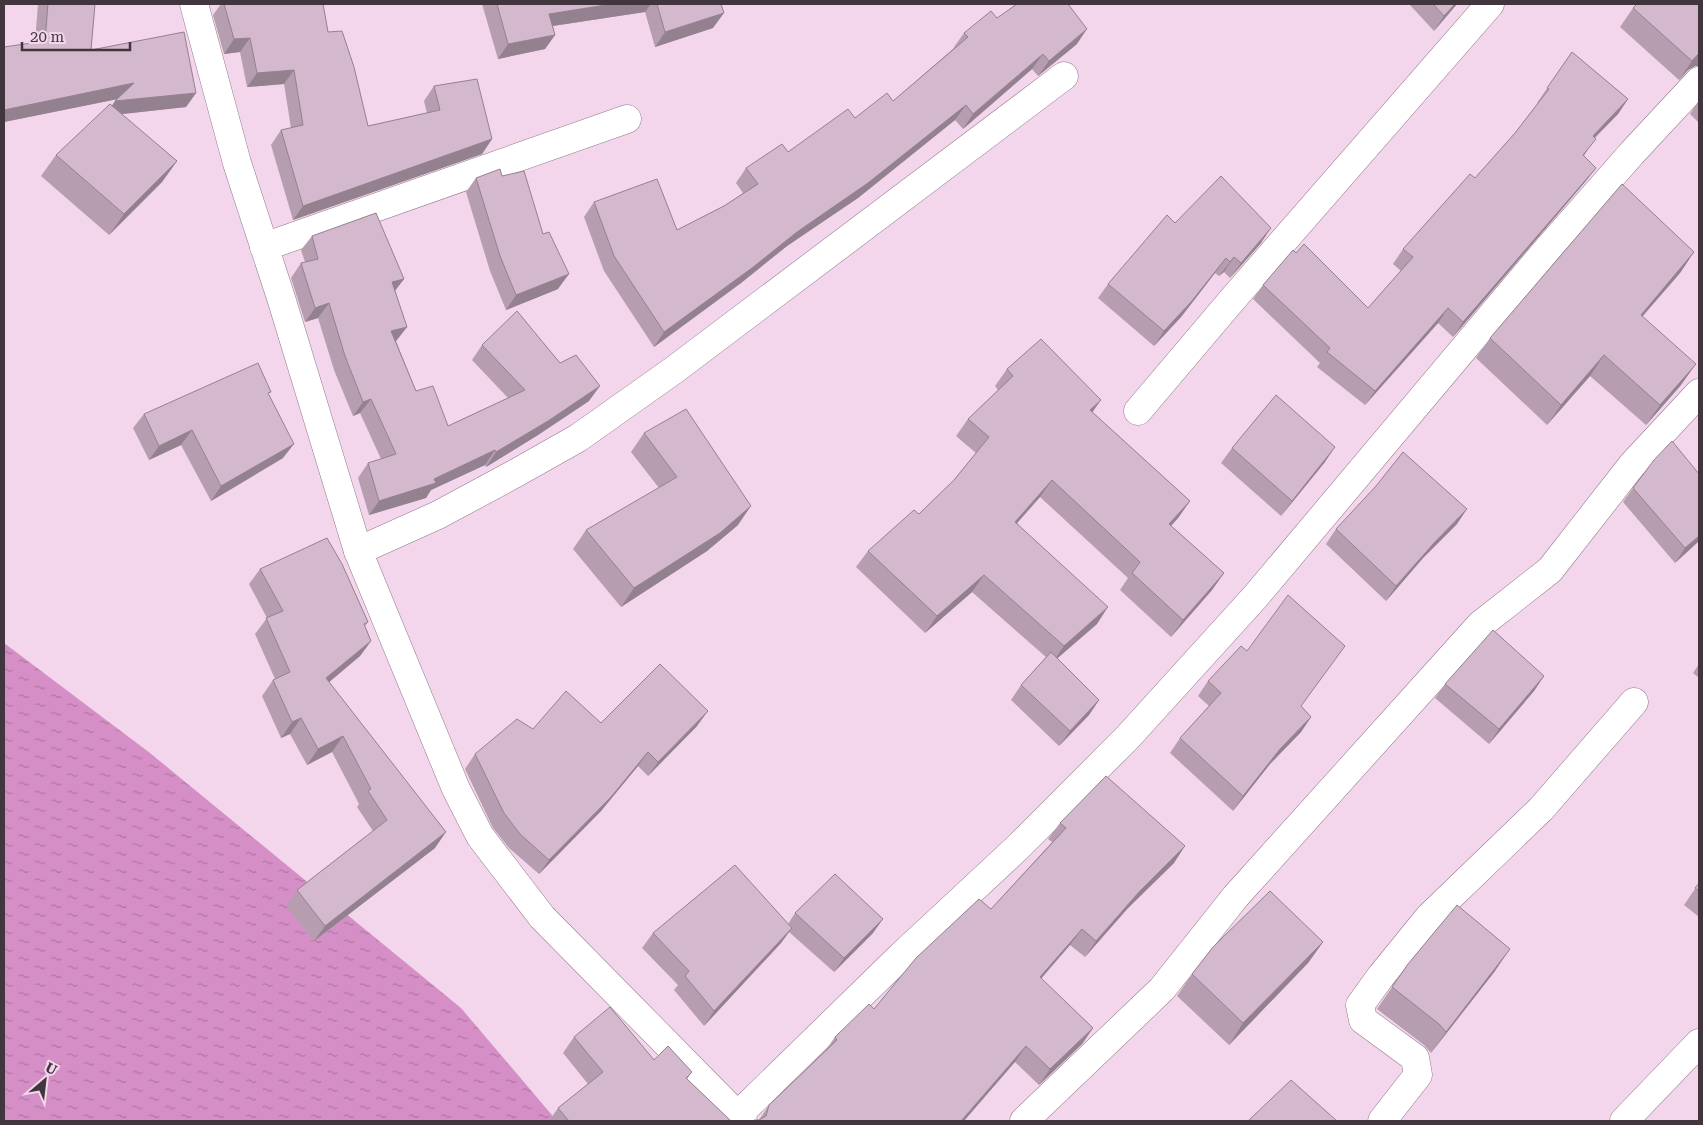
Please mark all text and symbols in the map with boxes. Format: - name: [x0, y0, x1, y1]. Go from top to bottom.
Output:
- scale bar: [22, 20, 130, 52]
- text: 20 m: [30, 28, 65, 46]
- north arrow: [20, 1055, 70, 1105]
- text: U: [43, 1059, 60, 1078]

